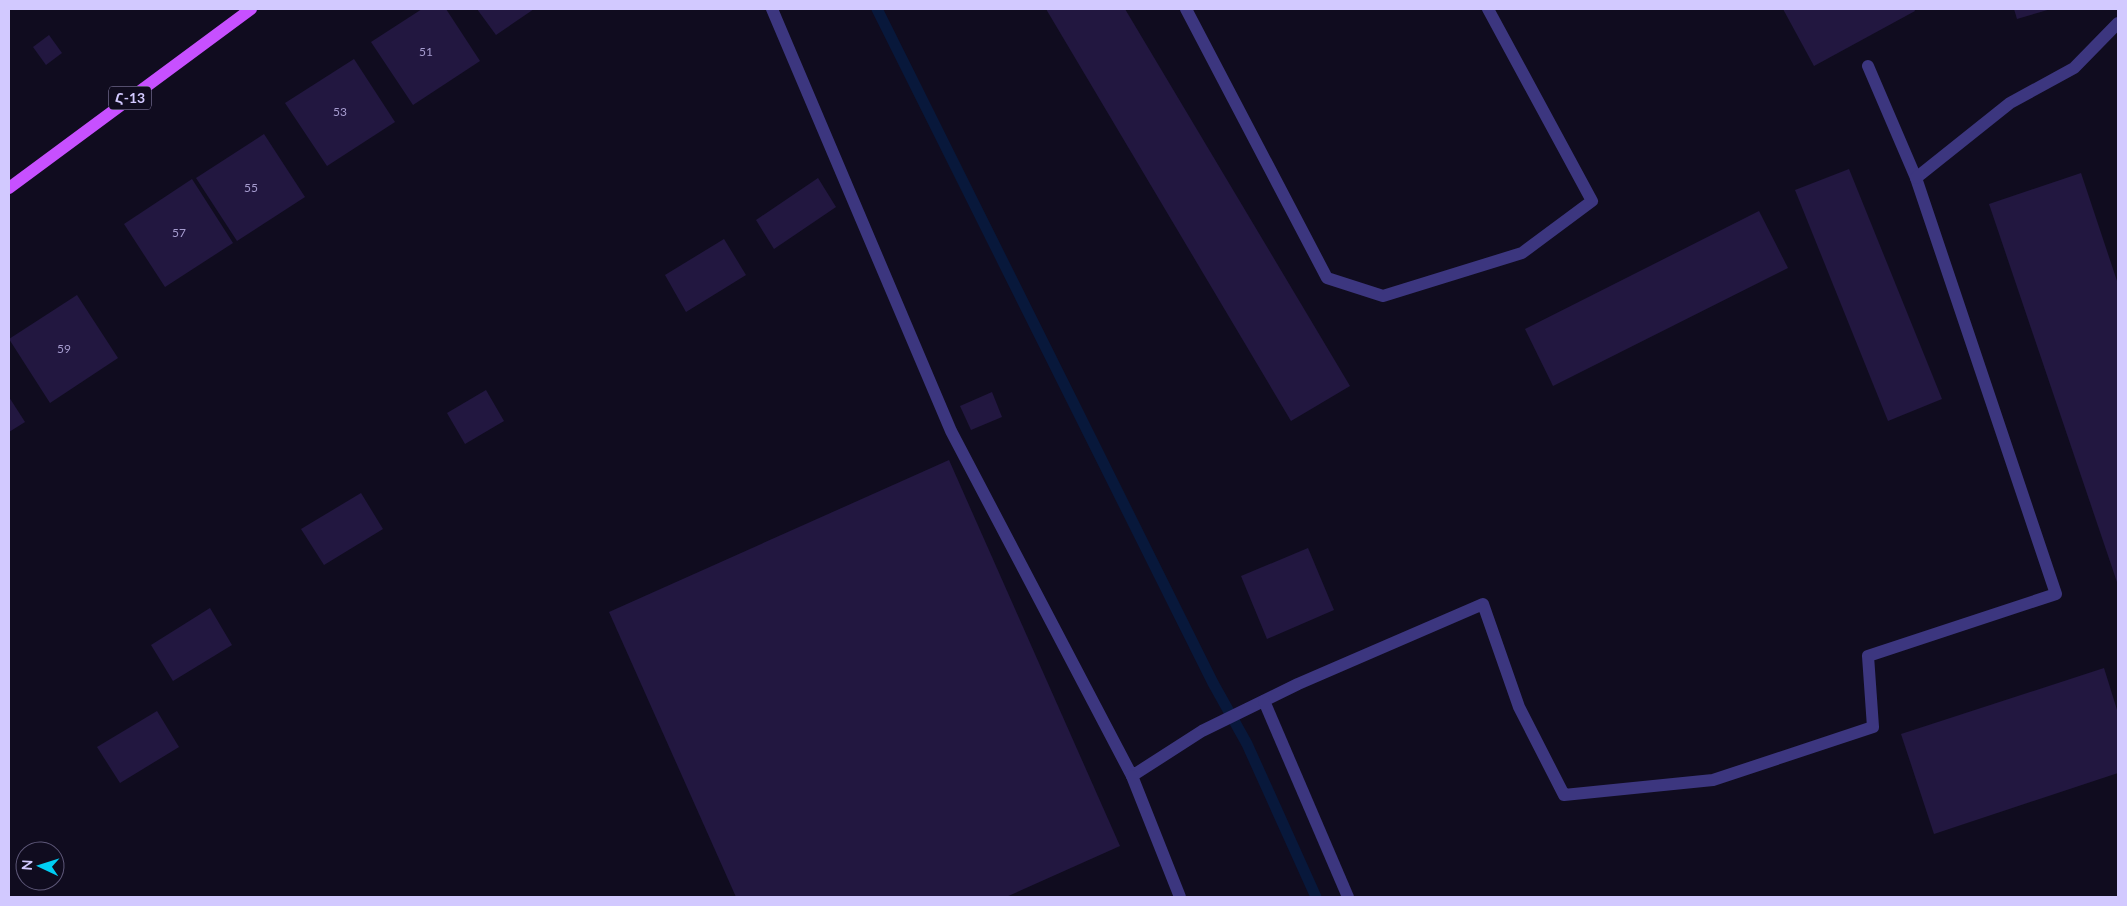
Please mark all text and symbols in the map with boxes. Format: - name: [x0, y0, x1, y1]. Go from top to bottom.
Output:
- house number: 51: [419, 44, 433, 59]
- road number: Հ-13: [109, 86, 151, 110]
- house number: 53: [333, 104, 347, 119]
- house number: 55: [244, 180, 258, 195]
- house number: 57: [172, 225, 186, 240]
- house number: 59: [57, 341, 71, 356]
- north arrow: [15, 841, 65, 891]
- text: N: [18, 859, 35, 871]

